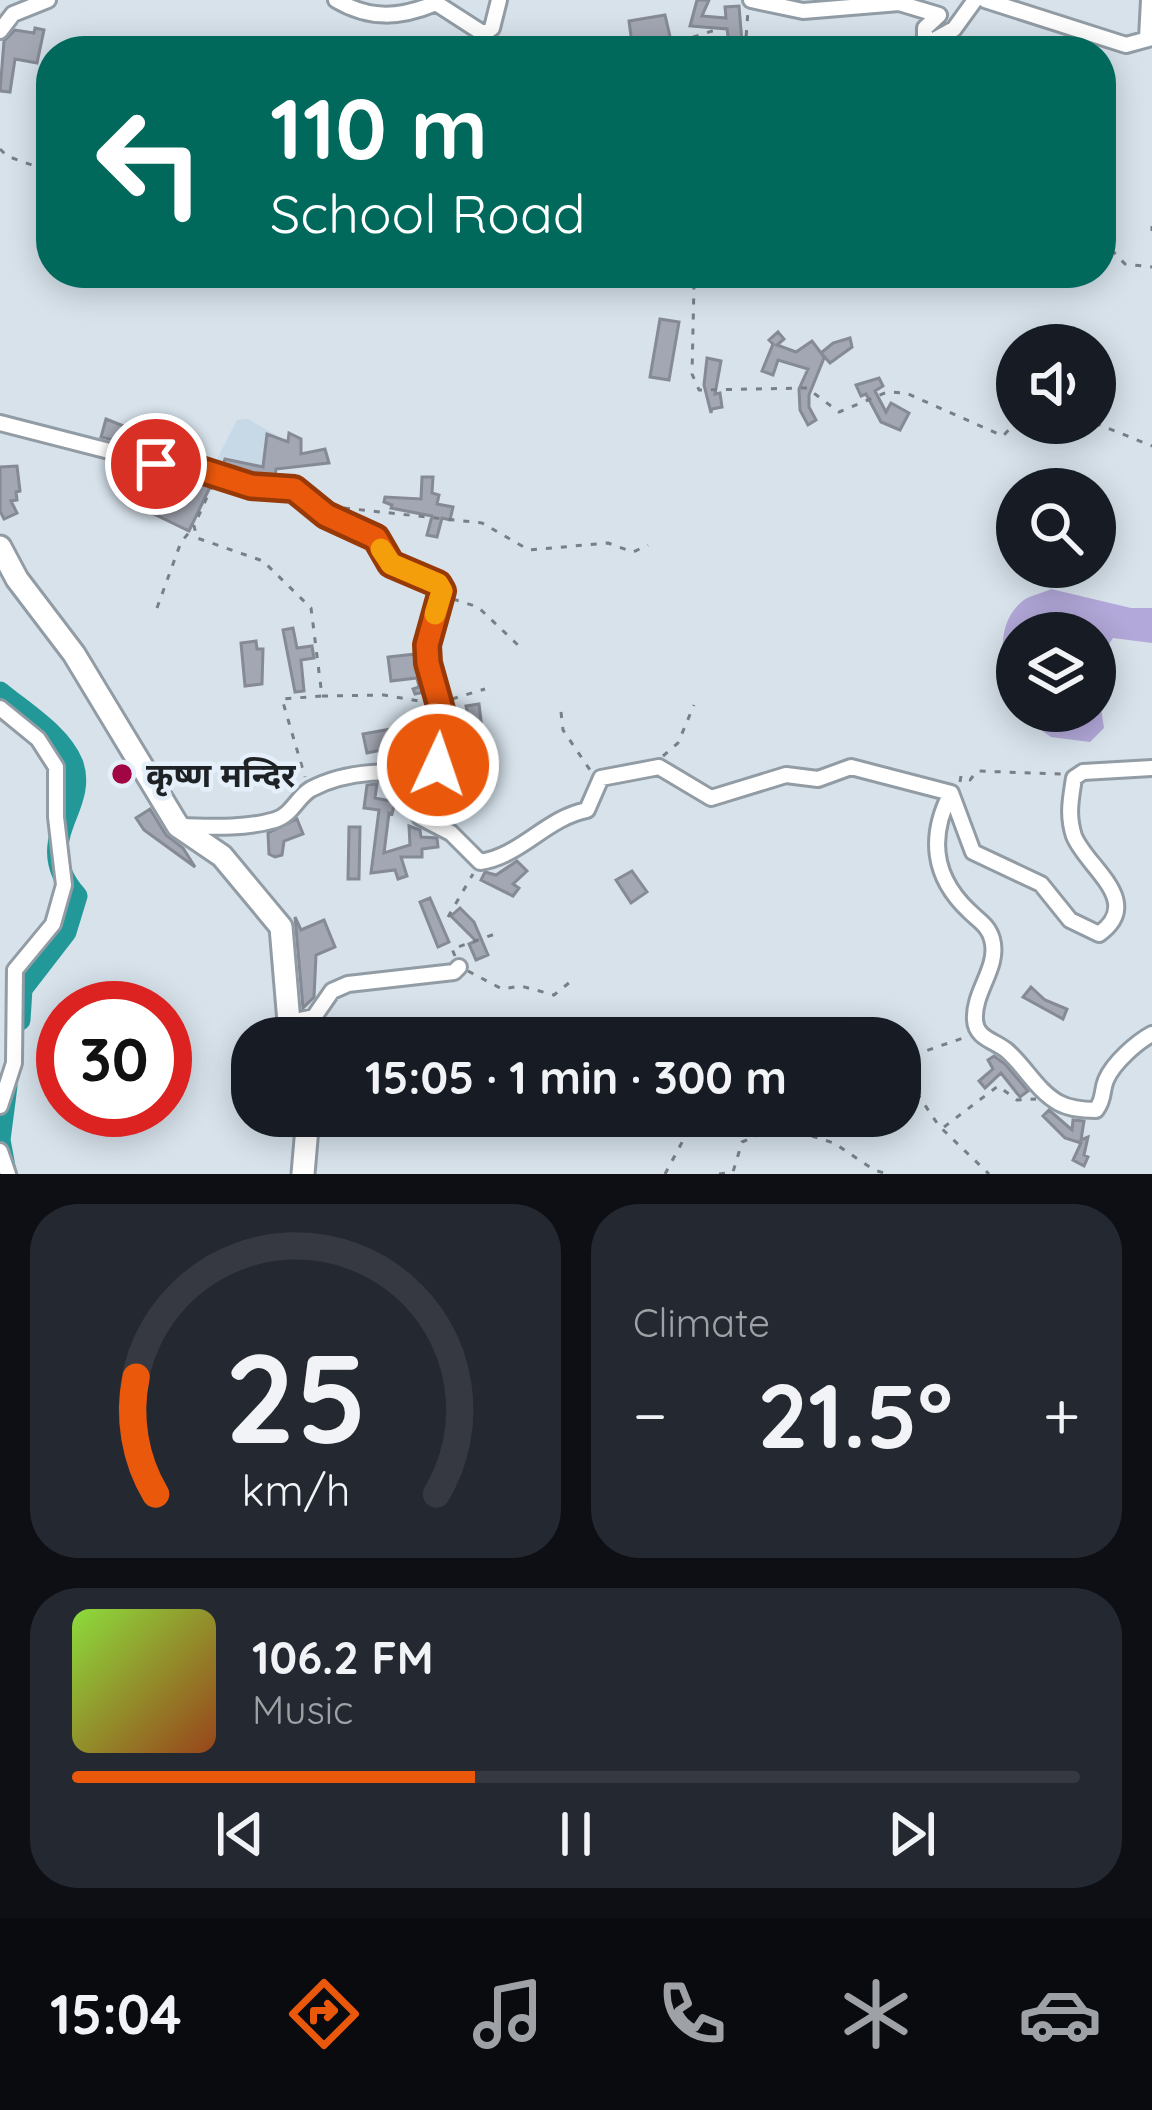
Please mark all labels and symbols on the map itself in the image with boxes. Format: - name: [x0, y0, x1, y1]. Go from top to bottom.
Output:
- pin: [105, 413, 207, 515]
- position arrow: [375, 702, 501, 828]
- place label: कृष्ण मन्दिर: [146, 754, 297, 797]
- marker: कृष्ण मन्दिर: [109, 761, 135, 787]
- speed limit sign: 30: [36, 981, 192, 1137]

